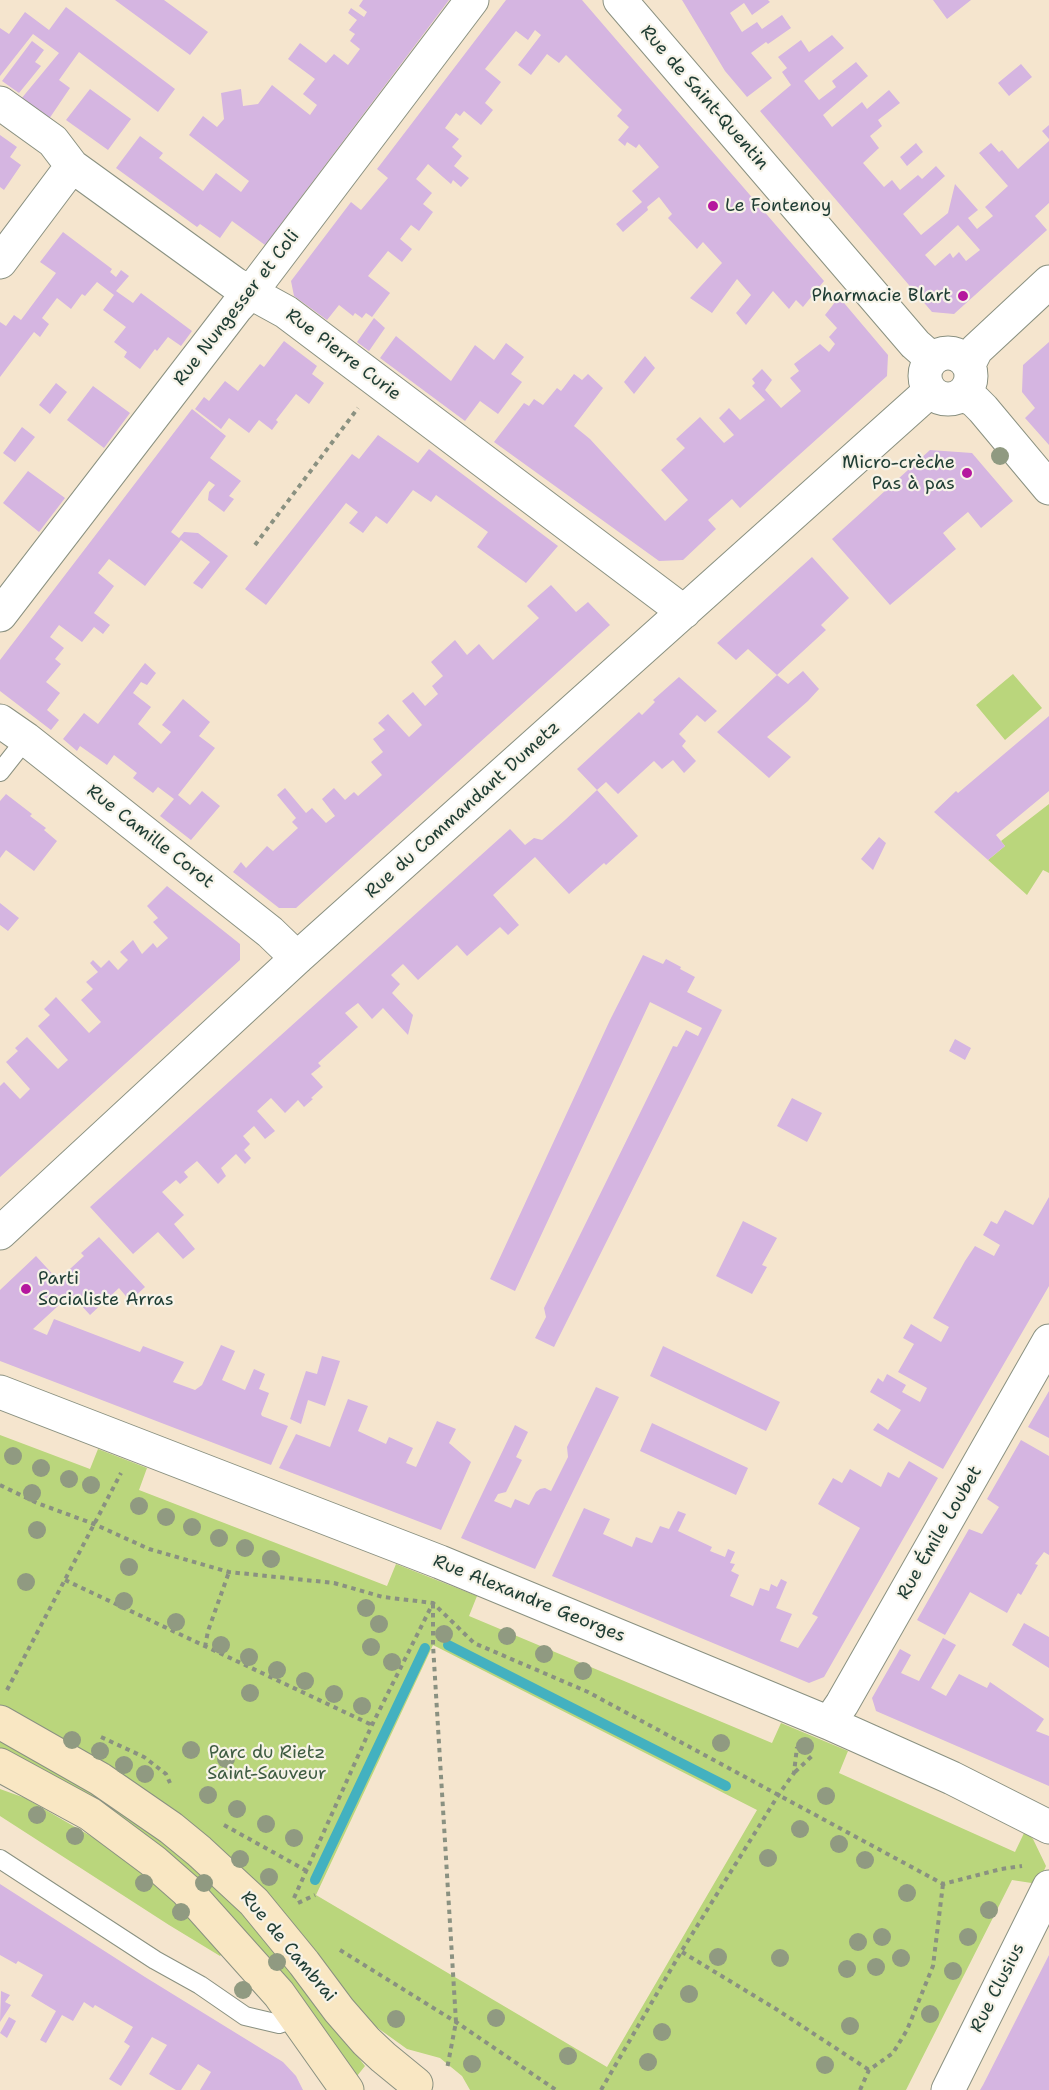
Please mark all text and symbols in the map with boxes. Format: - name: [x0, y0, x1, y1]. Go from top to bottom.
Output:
- street label: Rue de Saint-Quentin: [635, 21, 773, 175]
- place label: Le Fontenoy: [725, 195, 831, 217]
- marker: Le Fontenoy: [706, 199, 720, 213]
- street label: Rue Nungesser et Coli: [169, 226, 305, 390]
- place label: Pharmacie Blart: [812, 285, 951, 307]
- marker: Pharmacie Blart: [956, 289, 970, 303]
- street label: Rue Pierre Curie: [281, 305, 405, 405]
- place label: Micro-crèche Pas à pas: [842, 452, 955, 494]
- marker: Micro-crèche Pas à pas: [960, 466, 974, 480]
- street label: Rue du Commandant Dumetz: [361, 717, 565, 903]
- street label: Rue Camille Corot: [82, 781, 218, 893]
- place label: Parti Socialiste Arras: [38, 1268, 174, 1310]
- marker: Parti Socialiste Arras: [19, 1282, 33, 1296]
- street label: Rue Émile Loubet: [893, 1462, 987, 1604]
- street label: Rue Alexandre Georges: [430, 1551, 628, 1647]
- park label: Parc du Rietz Saint-Sauveur: [207, 1742, 327, 1784]
- street label: Rue de Cambrai: [235, 1887, 341, 2007]
- street label: Rue Clusius: [966, 1940, 1030, 2036]

